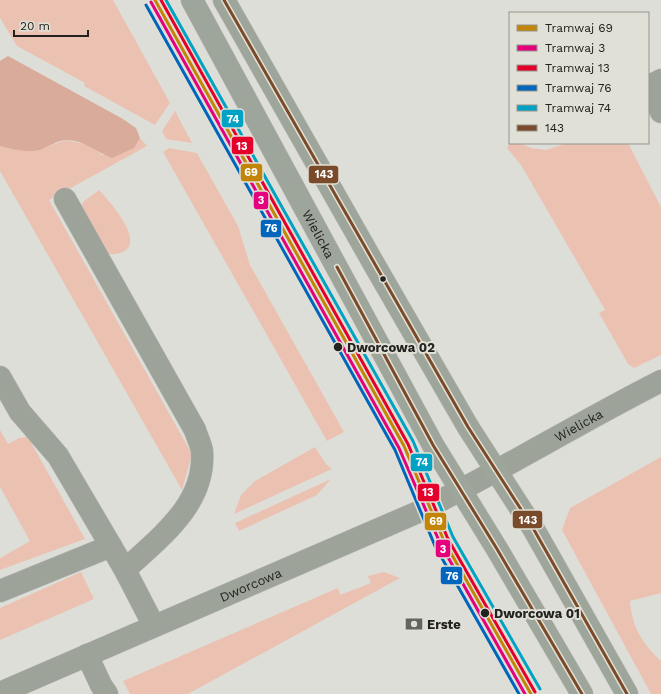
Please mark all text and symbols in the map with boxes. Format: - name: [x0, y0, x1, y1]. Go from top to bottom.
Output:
- scale bar: [14, 12, 88, 38]
- legend: [509, 12, 649, 144]
- text: 20 m: [20, 19, 50, 33]
- text: Tramwaj 69: [545, 21, 613, 35]
- text: Tramwaj 3: [545, 41, 605, 55]
- text: Tramwaj 13: [545, 61, 610, 75]
- text: Tramwaj 76: [545, 81, 612, 95]
- text: Tramwaj 74: [545, 101, 611, 115]
- line badge: 74: [221, 109, 244, 128]
- text: 74: [227, 113, 239, 126]
- text: 143: [545, 121, 564, 135]
- line badge: 13: [231, 136, 254, 155]
- text: 13: [236, 140, 248, 153]
- line badge: 69: [240, 163, 263, 182]
- line badge: 143: [308, 165, 339, 184]
- text: 69: [244, 166, 258, 179]
- text: 143: [315, 168, 334, 181]
- line badge: 3: [253, 191, 269, 210]
- text: 3: [258, 194, 265, 207]
- street label: Wielicka: [300, 207, 338, 261]
- line badge: 76: [260, 219, 282, 238]
- text: 76: [264, 222, 278, 235]
- unlabelled marker: [378, 274, 388, 284]
- place label: Dworcowa 02: [347, 340, 435, 355]
- marker: Dworcowa 02: [332, 341, 344, 353]
- street label: Wielicka: [552, 405, 606, 444]
- line badge: 74: [410, 453, 433, 472]
- text: 74: [416, 456, 428, 469]
- line badge: 13: [417, 483, 440, 502]
- text: 13: [422, 486, 434, 499]
- line badge: 143: [512, 510, 543, 529]
- line badge: 69: [424, 512, 447, 531]
- text: 143: [519, 514, 538, 527]
- text: 69: [429, 515, 443, 528]
- line badge: 3: [435, 539, 451, 558]
- text: 3: [440, 543, 447, 556]
- street label: Dworcowa: [217, 564, 284, 605]
- line badge: 76: [440, 566, 463, 585]
- text: 76: [445, 570, 459, 583]
- place label: Dworcowa 01: [494, 606, 580, 621]
- marker: Dworcowa 01: [479, 607, 491, 619]
- bank icon: Erste: [404, 614, 424, 634]
- place label: Erste: [427, 617, 461, 632]

